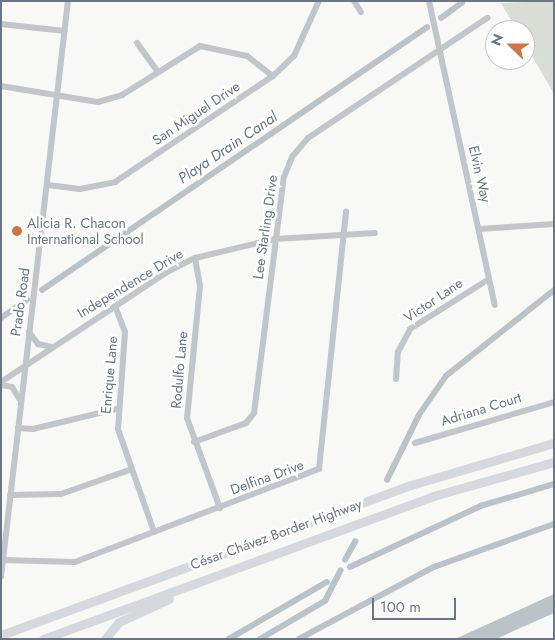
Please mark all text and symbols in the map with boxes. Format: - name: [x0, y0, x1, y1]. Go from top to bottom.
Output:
- north arrow: [485, 20, 535, 70]
- text: N: [486, 31, 508, 49]
- street label: San Miguel Drive: [149, 78, 243, 148]
- water label: Playa Drain Canal: [175, 108, 281, 188]
- street label: Elvin Way: [465, 144, 495, 204]
- street label: Lee Starling Drive: [249, 174, 281, 280]
- place label: Alicia R. Chacon International School: [27, 215, 144, 248]
- marker: Alicia R. Chacon International School: [11, 225, 23, 237]
- street label: Independence Drive: [74, 245, 186, 321]
- street label: Prado Road: [7, 267, 33, 337]
- street label: Victor Lane: [400, 274, 466, 326]
- street label: Rodulfo Lane: [167, 331, 191, 409]
- street label: Enrique Lane: [97, 336, 121, 414]
- street label: Adriana Court: [439, 389, 523, 429]
- street label: Delfina Drive: [228, 456, 306, 498]
- street label: César Chávez Border Highway: [188, 495, 364, 573]
- scale bar: [375, 588, 459, 620]
- text: 100 m: [380, 596, 421, 618]

